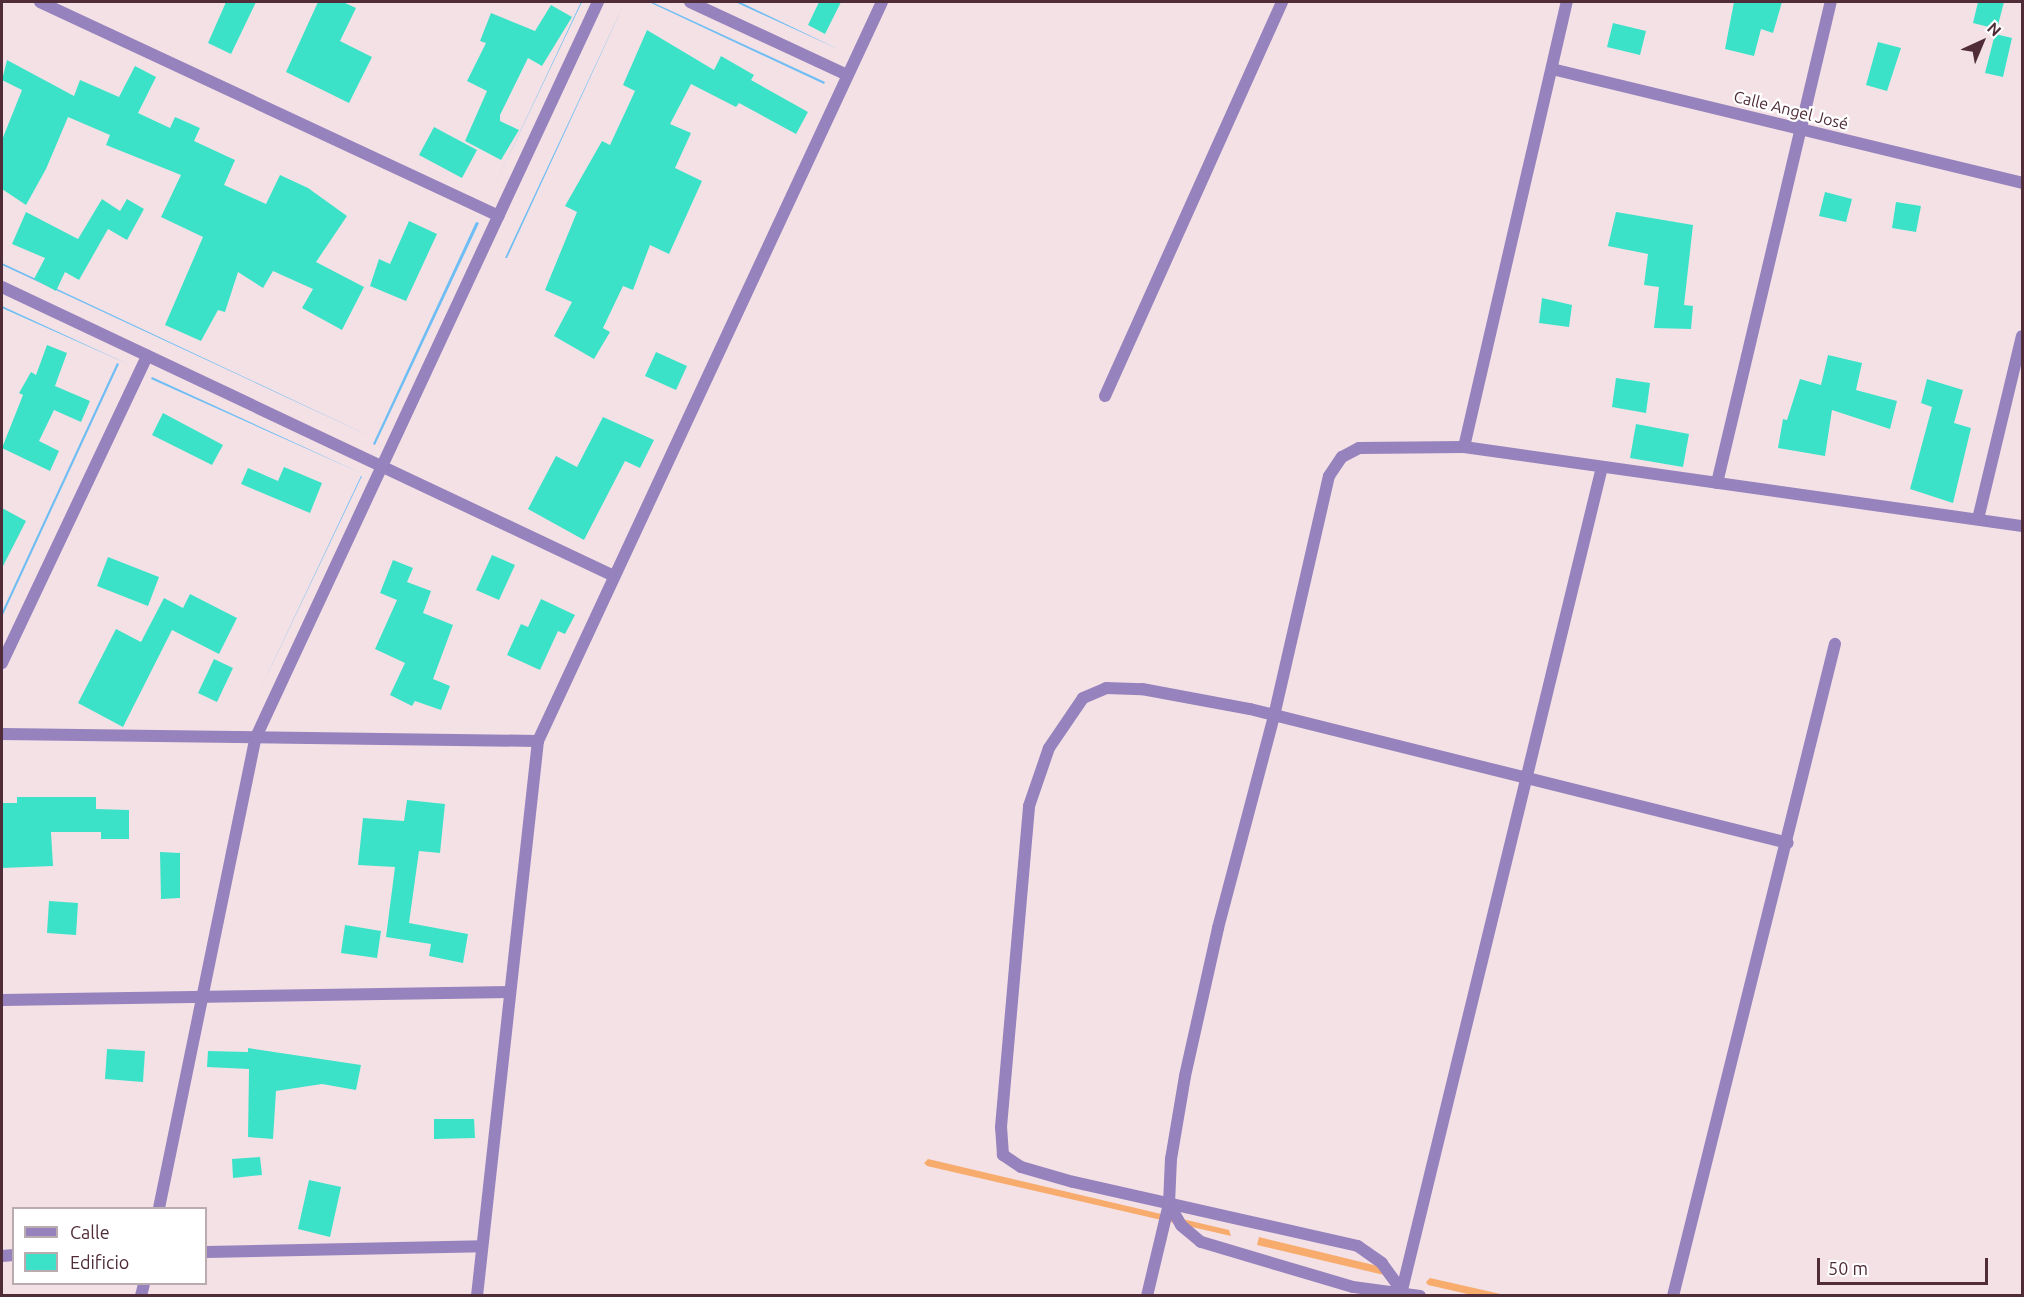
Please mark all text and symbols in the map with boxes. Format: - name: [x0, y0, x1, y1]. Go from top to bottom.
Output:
- north arrow: [1952, 12, 2012, 72]
- text: N: [1984, 18, 2005, 40]
- street label: Calle Angel José: [1732, 86, 1850, 134]
- legend: [12, 1207, 207, 1285]
- text: Calle: [70, 1222, 110, 1242]
- scale bar: [1820, 1246, 1991, 1284]
- text: Edificio: [70, 1252, 129, 1272]
- text: 50 m: [1828, 1258, 1868, 1278]

